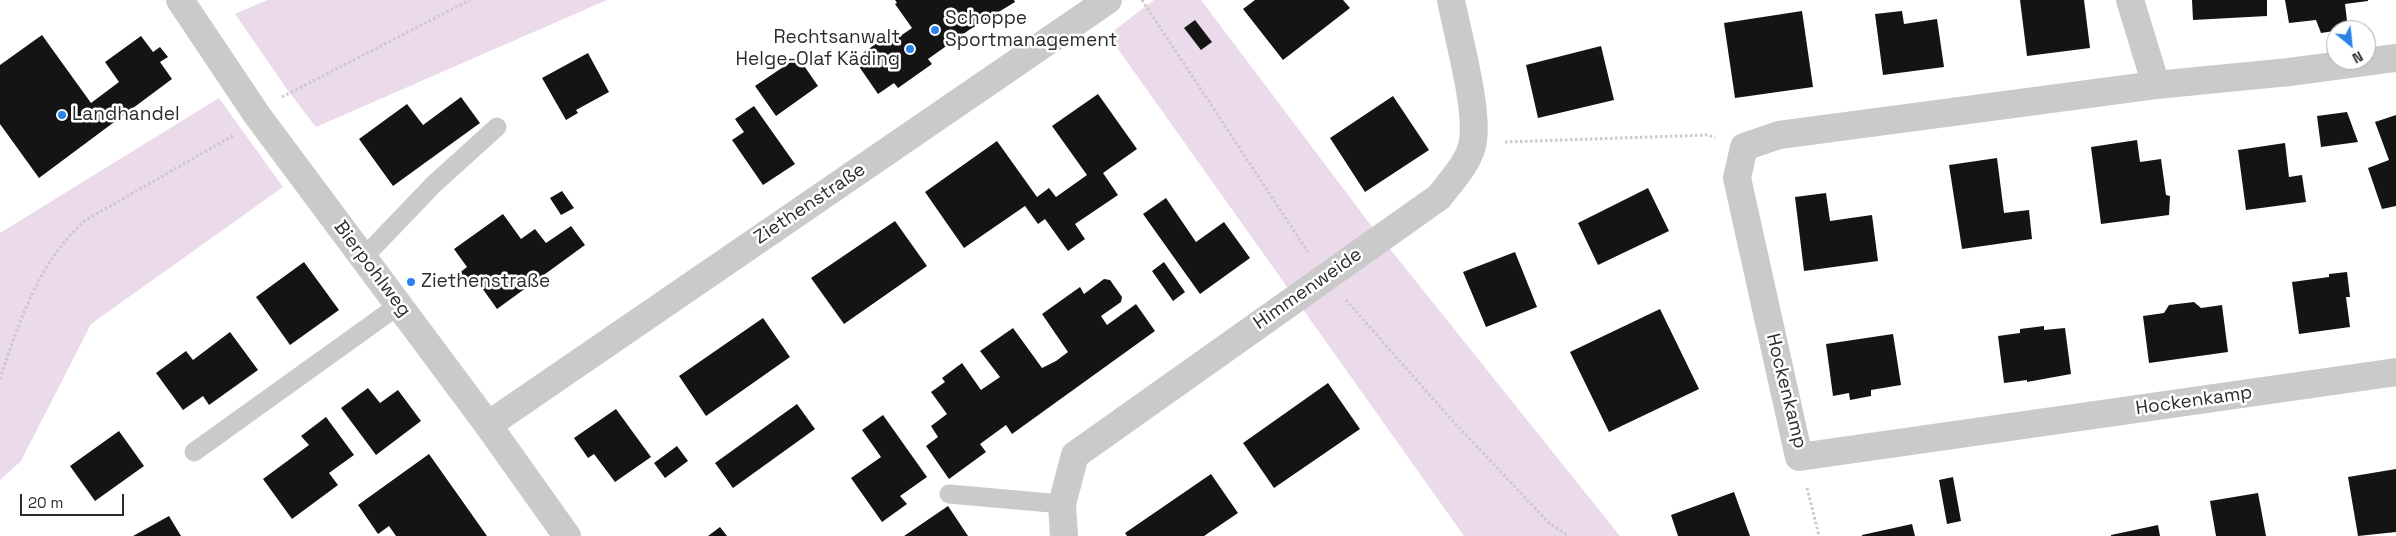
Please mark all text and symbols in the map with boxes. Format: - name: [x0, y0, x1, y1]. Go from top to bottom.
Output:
- place label: Schoppe Sportmanagement: [945, 8, 1117, 52]
- north arrow: [2326, 20, 2376, 70]
- marker: Schoppe Sportmanagement: [929, 24, 941, 36]
- place label: Rechtsanwalt Helge-Olaf Käding: [736, 27, 900, 71]
- marker: Rechtsanwalt Helge-Olaf Käding: [904, 43, 916, 55]
- text: N: [2349, 47, 2366, 68]
- place label: Landhandel: [72, 104, 180, 126]
- marker: Landhandel: [56, 109, 68, 121]
- street label: Ziethenstraße: [750, 158, 870, 250]
- street label: Bierpohlweg: [328, 216, 416, 322]
- street label: Himmenweide: [1249, 243, 1367, 335]
- place label: Ziethenstraße: [421, 271, 550, 293]
- marker: Ziethenstraße: [405, 276, 417, 288]
- street label: Hockenkamp: [1761, 331, 1811, 451]
- street label: Hockenkamp: [2134, 382, 2254, 420]
- scale bar: [22, 484, 126, 516]
- text: 20 m: [28, 493, 63, 512]

